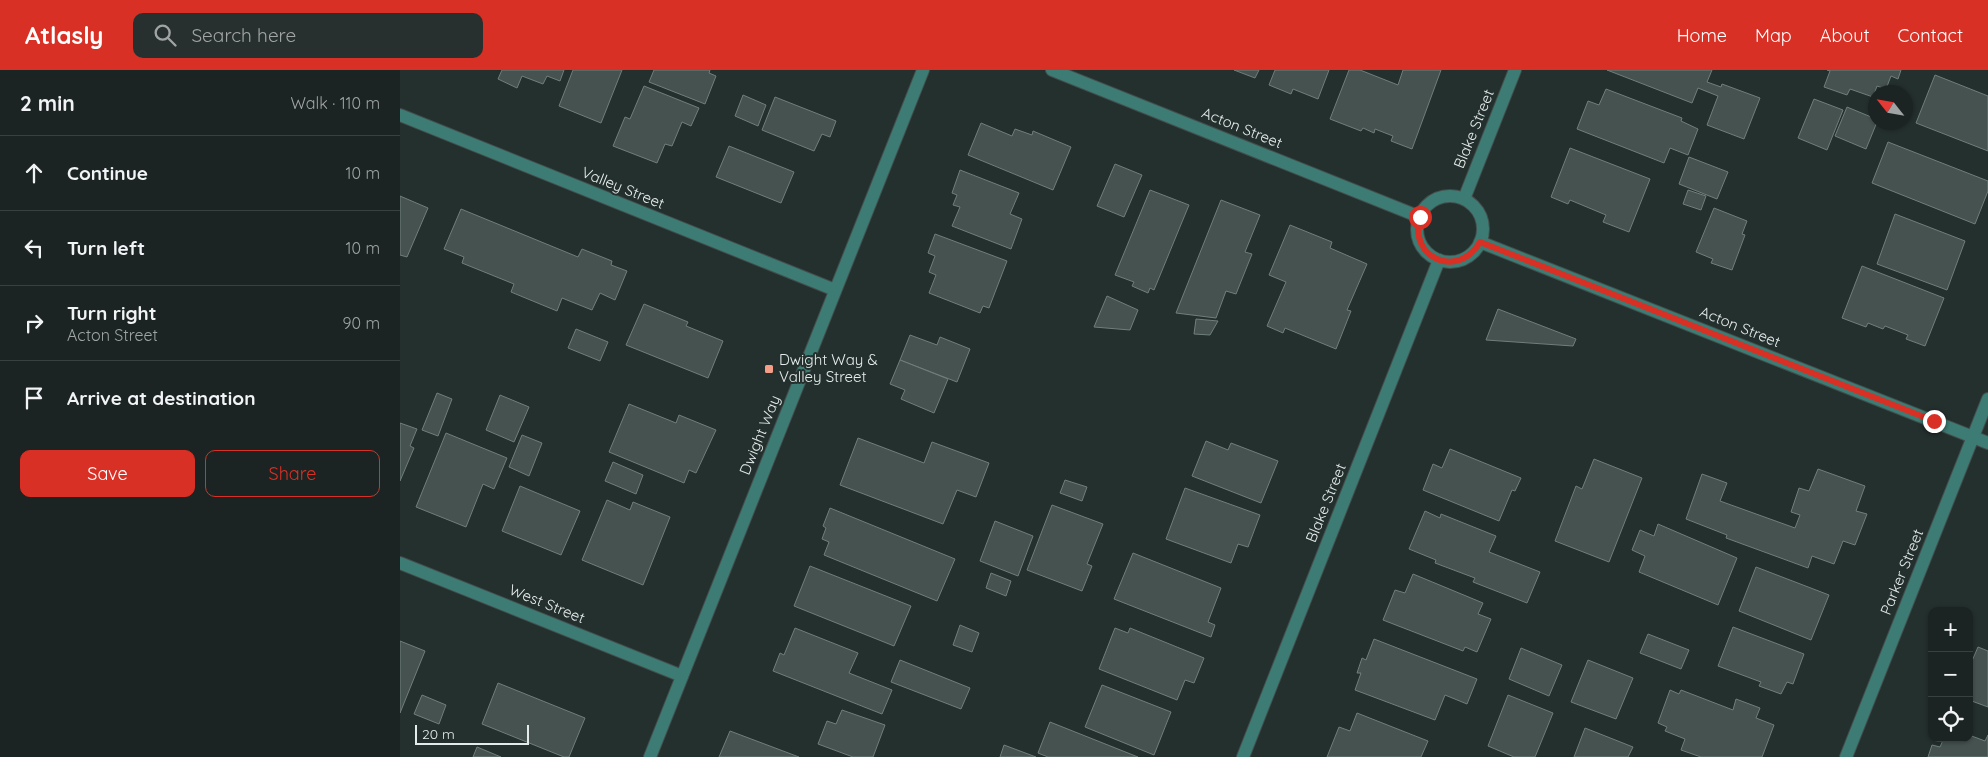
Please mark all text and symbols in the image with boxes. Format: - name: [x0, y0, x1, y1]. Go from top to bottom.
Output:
- search box: [133, 13, 483, 58]
- text: Atlasly: [25, 20, 103, 50]
- icon: search: [151, 21, 179, 49]
- text: Search here: [191, 23, 296, 47]
- text: Home: [1677, 24, 1727, 47]
- text: Map: [1755, 24, 1792, 47]
- text: About: [1820, 24, 1870, 47]
- text: Contact: [1898, 24, 1963, 47]
- north arrow: [1868, 85, 1913, 130]
- street label: Blake Street: [1449, 87, 1498, 171]
- text: 2 min: [20, 90, 75, 116]
- text: Walk · 110 m: [291, 93, 380, 113]
- street label: Acton Street: [1199, 103, 1285, 152]
- icon: ahead: [20, 159, 48, 187]
- text: Continue: [67, 161, 148, 185]
- street label: Valley Street: [579, 162, 667, 213]
- text: 10 m: [346, 163, 380, 183]
- route start: [1409, 206, 1432, 229]
- icon: left: [20, 234, 48, 262]
- text: Turn left: [67, 236, 145, 260]
- text: 10 m: [346, 238, 380, 258]
- text: Turn right: [67, 301, 156, 325]
- street label: Acton Street: [1697, 302, 1783, 351]
- icon: right: [20, 309, 48, 337]
- text: 90 m: [343, 313, 380, 333]
- text: Acton Street: [67, 325, 158, 345]
- place label: Dwight Way & Valley Street: [779, 350, 878, 386]
- marker: Dwight Way & Valley Street: [763, 363, 775, 375]
- icon: arrive: [20, 384, 48, 412]
- text: Arrive at destination: [67, 386, 256, 410]
- street label: Dwight Way: [735, 392, 784, 477]
- route end: [1923, 410, 1946, 433]
- button: Save: [20, 450, 195, 497]
- button: Share: [205, 450, 380, 497]
- street label: Blake Street: [1301, 461, 1350, 545]
- street label: Parker Street: [1876, 526, 1927, 617]
- street label: West Street: [507, 580, 588, 627]
- map controls: [1928, 607, 1973, 742]
- button: +: [1928, 607, 1973, 652]
- button: −: [1928, 652, 1973, 697]
- button: locate: [1928, 697, 1973, 742]
- scale bar: [415, 722, 529, 745]
- text: 20 m: [422, 725, 455, 743]

